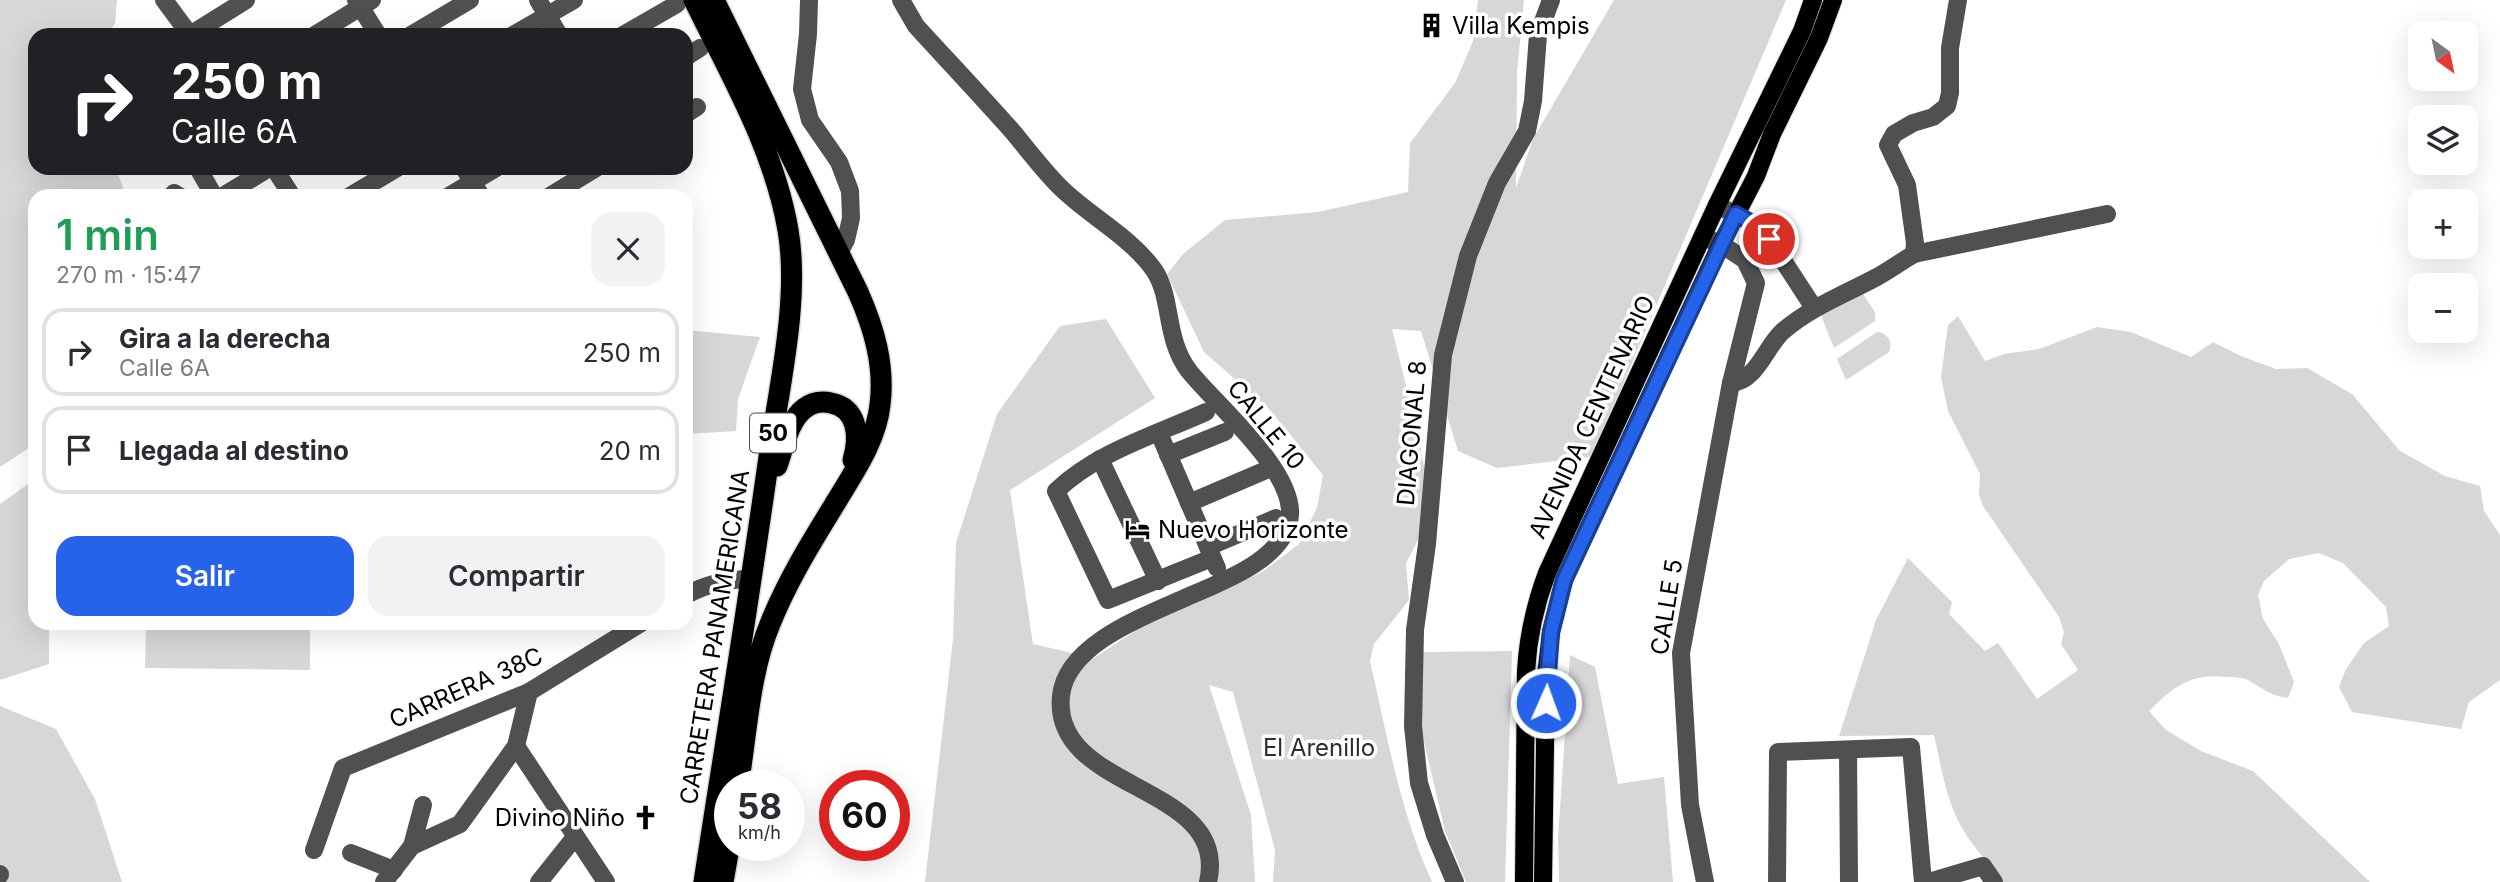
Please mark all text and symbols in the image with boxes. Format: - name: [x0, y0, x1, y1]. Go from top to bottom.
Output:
- place label: Villa Kempis: [1452, 11, 1590, 40]
- building icon: Villa Kempis: [1418, 12, 1446, 40]
- north arrow: [2408, 21, 2478, 91]
- map controls: [2408, 21, 2478, 343]
- text: 250 m: [171, 52, 323, 111]
- icon: right: [56, 56, 147, 147]
- button: layers: [2408, 105, 2478, 175]
- text: Calle 6A: [171, 112, 297, 151]
- button: +: [2408, 189, 2478, 259]
- text: 1 min: [56, 209, 159, 260]
- pin: [1739, 209, 1799, 269]
- button: close: [591, 212, 665, 286]
- icon: arrive: [1750, 220, 1788, 258]
- text: 270 m · 15:47: [56, 261, 201, 289]
- button: −: [2408, 273, 2478, 343]
- street label: AVENIDA CENTENARIO: [1522, 291, 1661, 543]
- text: Gira a la derecha: [119, 323, 331, 354]
- icon: right: [60, 333, 98, 371]
- text: 250 m: [583, 337, 661, 368]
- text: Calle 6A: [119, 354, 210, 382]
- street label: DIAGONAL 8: [1391, 359, 1432, 507]
- street label: CALLE 10: [1222, 374, 1311, 475]
- road number: 50: [750, 414, 796, 452]
- icon: arrive: [60, 431, 98, 469]
- text: Llegada al destino: [119, 435, 349, 466]
- text: 20 m: [599, 435, 661, 466]
- street label: CARRETERA PANAMERICANA: [674, 467, 755, 806]
- place label: Nuevo Horizonte: [1158, 515, 1349, 544]
- hotel icon: Nuevo Horizonte: [1124, 516, 1152, 544]
- button: Salir: [56, 536, 354, 616]
- button: Compartir: [368, 536, 665, 616]
- street label: CALLE 5: [1645, 557, 1688, 657]
- street label: CARRERA 38C: [385, 641, 547, 734]
- position arrow: [1509, 666, 1583, 740]
- park label: El Arenillo: [1263, 733, 1375, 762]
- speed limit sign: 60: [819, 770, 910, 861]
- text: 58: [737, 785, 782, 827]
- place label: Divino Niño: [495, 803, 625, 832]
- church icon: Divino Niño: [631, 804, 659, 832]
- text: km/h: [738, 822, 781, 843]

